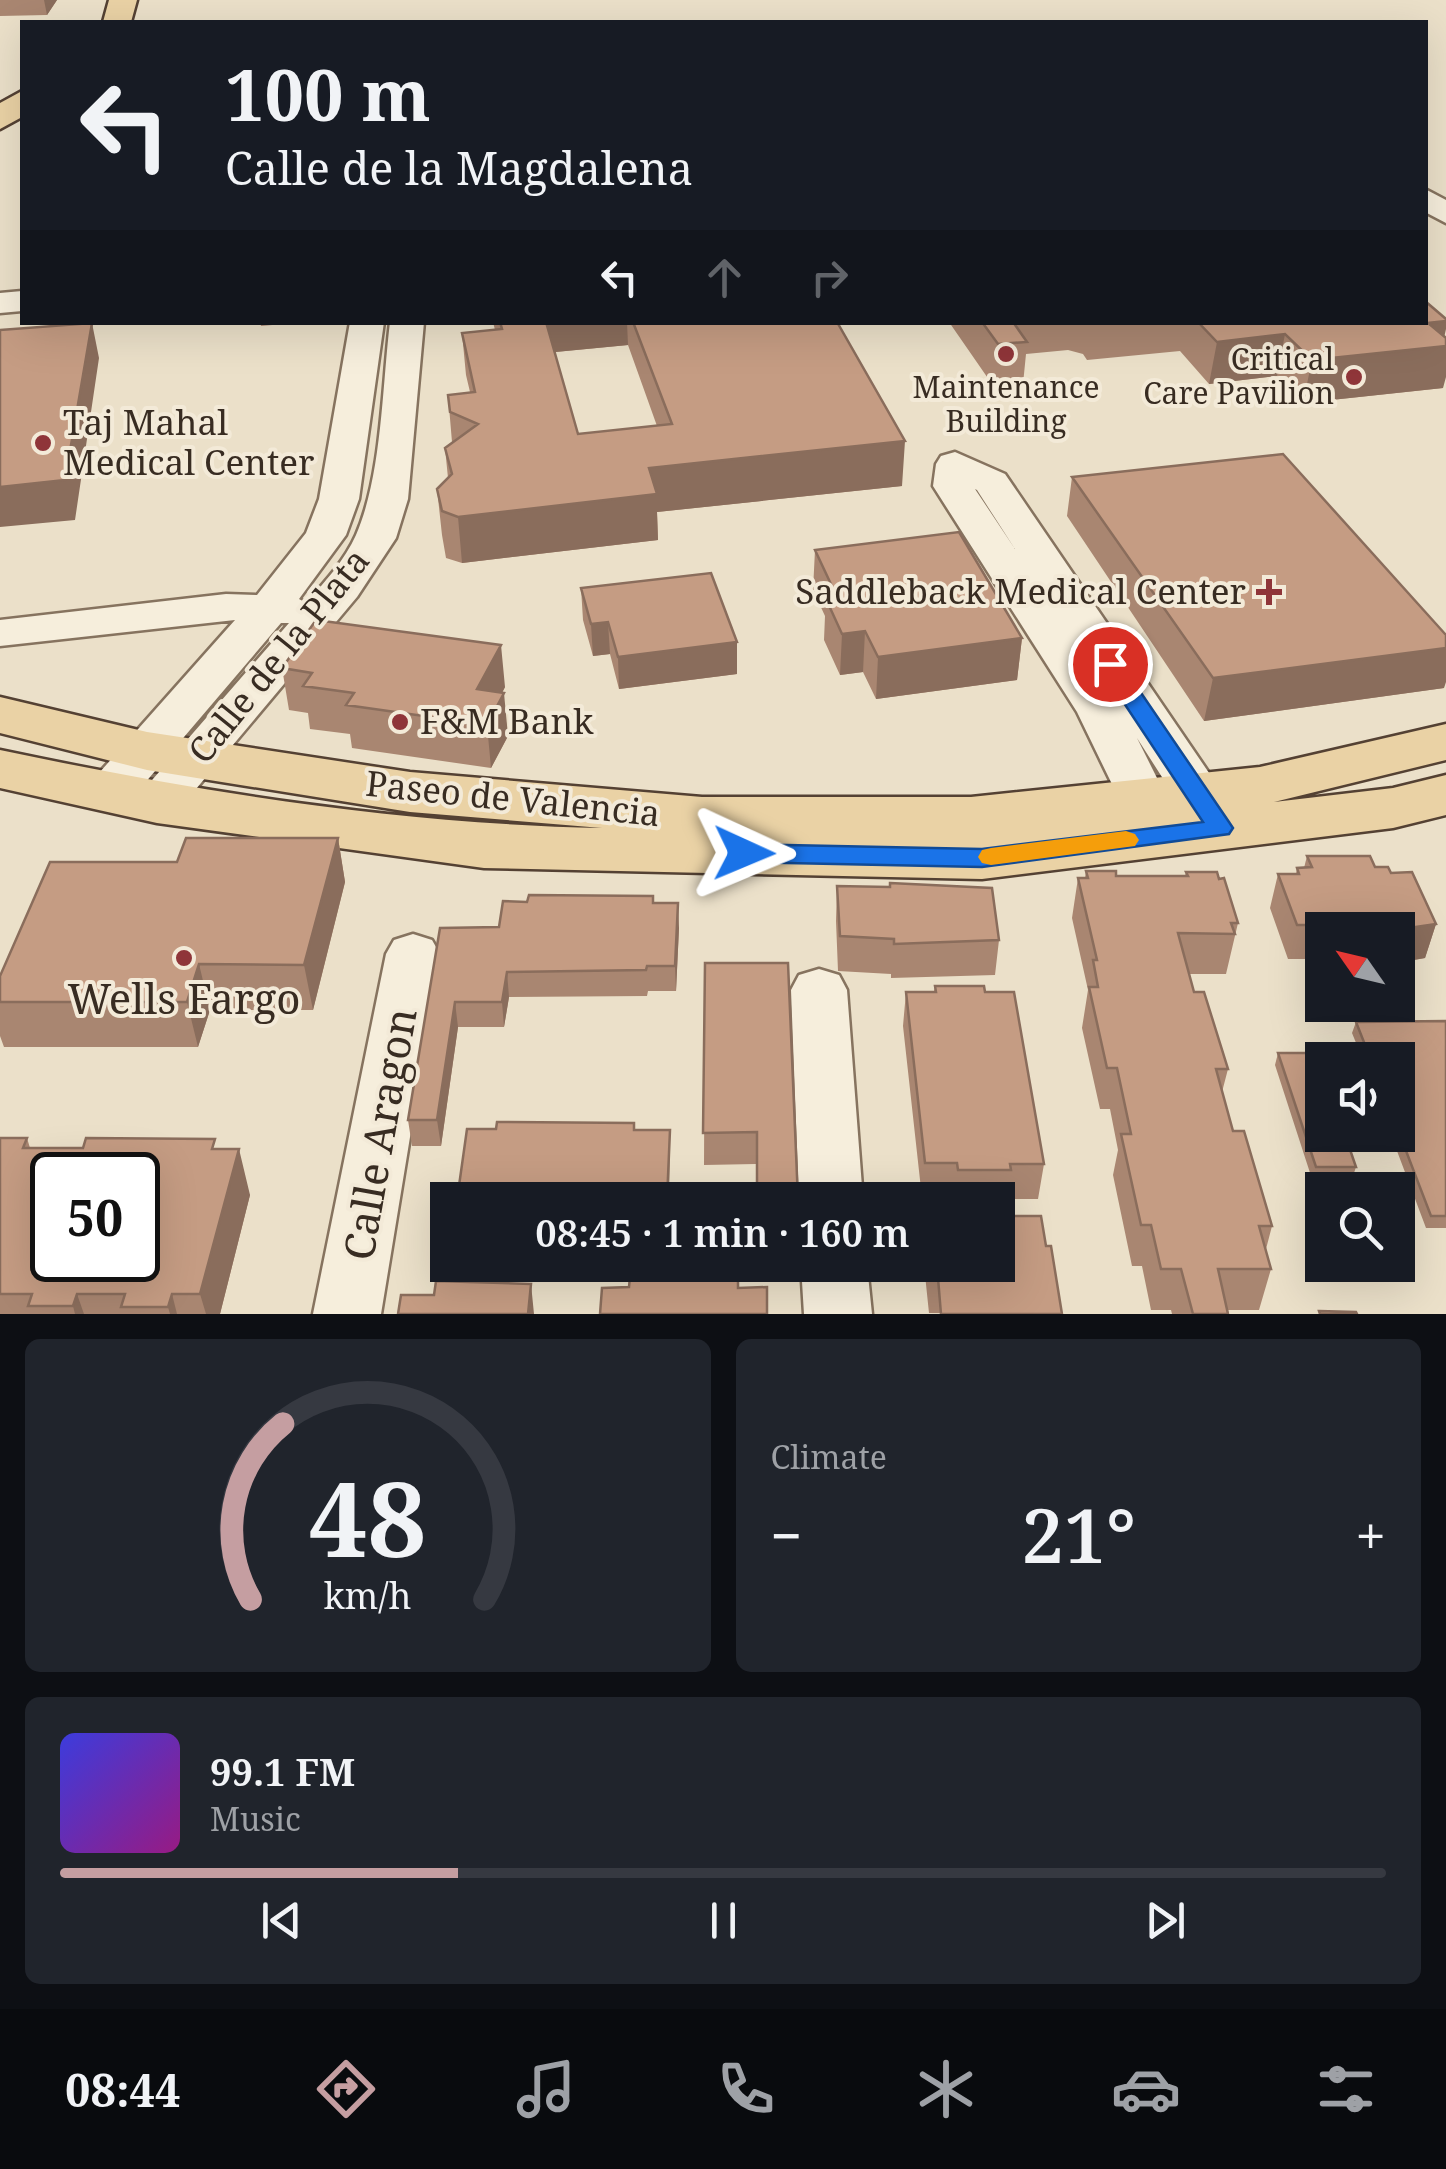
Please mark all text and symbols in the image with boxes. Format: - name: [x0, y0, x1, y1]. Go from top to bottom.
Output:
- text: 100 m: [225, 46, 431, 142]
- icon: left: [60, 60, 190, 190]
- text: Calle de la Magdalena: [225, 137, 693, 198]
- icon: left: [592, 250, 647, 305]
- icon: ahead: [697, 250, 752, 305]
- icon: right: [802, 250, 857, 305]
- place label: Critical Care Pavilion: [1143, 338, 1334, 413]
- marker: Maintenance Building: [995, 343, 1017, 365]
- place label: Maintenance Building: [913, 366, 1100, 441]
- marker: Critical Care Pavilion: [1343, 366, 1365, 388]
- place label: Taj Mahal Medical Center: [63, 398, 314, 485]
- marker: Taj Mahal Medical Center: [32, 432, 54, 454]
- street label: Calle de la Plata: [177, 538, 379, 772]
- place label: Saddleback Medical Center: [795, 567, 1246, 614]
- marker: Saddleback Medical Center: [1256, 579, 1282, 605]
- pin: [1068, 622, 1153, 707]
- icon: arrive: [1083, 637, 1138, 692]
- place label: F&M Bank: [420, 697, 594, 744]
- marker: F&M Bank: [389, 711, 411, 733]
- street label: Paseo de Valencia: [364, 759, 663, 836]
- position arrow: [692, 801, 796, 905]
- north arrow: [1305, 912, 1415, 1022]
- map controls: [1305, 912, 1415, 1282]
- marker: Wells Fargo: [173, 947, 195, 969]
- place label: Wells Fargo: [67, 969, 301, 1026]
- street label: Calle Aragon: [328, 1003, 429, 1264]
- button: sound: [1305, 1042, 1415, 1152]
- speed limit sign: 50: [30, 1152, 160, 1282]
- button: search: [1305, 1172, 1415, 1282]
- text: 08:45 · 1 min · 160 m: [535, 1206, 910, 1258]
- text: Climate: [771, 1435, 887, 1478]
- text: 48: [309, 1446, 427, 1587]
- text: 21°: [1022, 1483, 1136, 1585]
- text: −: [771, 1497, 802, 1572]
- text: +: [1355, 1497, 1386, 1572]
- text: km/h: [324, 1571, 412, 1619]
- text: 99.1 FM: [210, 1745, 355, 1797]
- text: Music: [210, 1797, 301, 1840]
- icon: previous: [254, 1893, 309, 1948]
- icon: pause: [696, 1893, 751, 1948]
- icon: next: [1138, 1893, 1193, 1948]
- icon: directions: [311, 2054, 381, 2124]
- icon: music: [511, 2054, 581, 2124]
- icon: phone: [711, 2054, 781, 2124]
- icon: climate: [911, 2054, 981, 2124]
- icon: car: [1111, 2054, 1181, 2124]
- icon: filters: [1311, 2054, 1381, 2124]
- text: 08:44: [65, 2059, 180, 2120]

